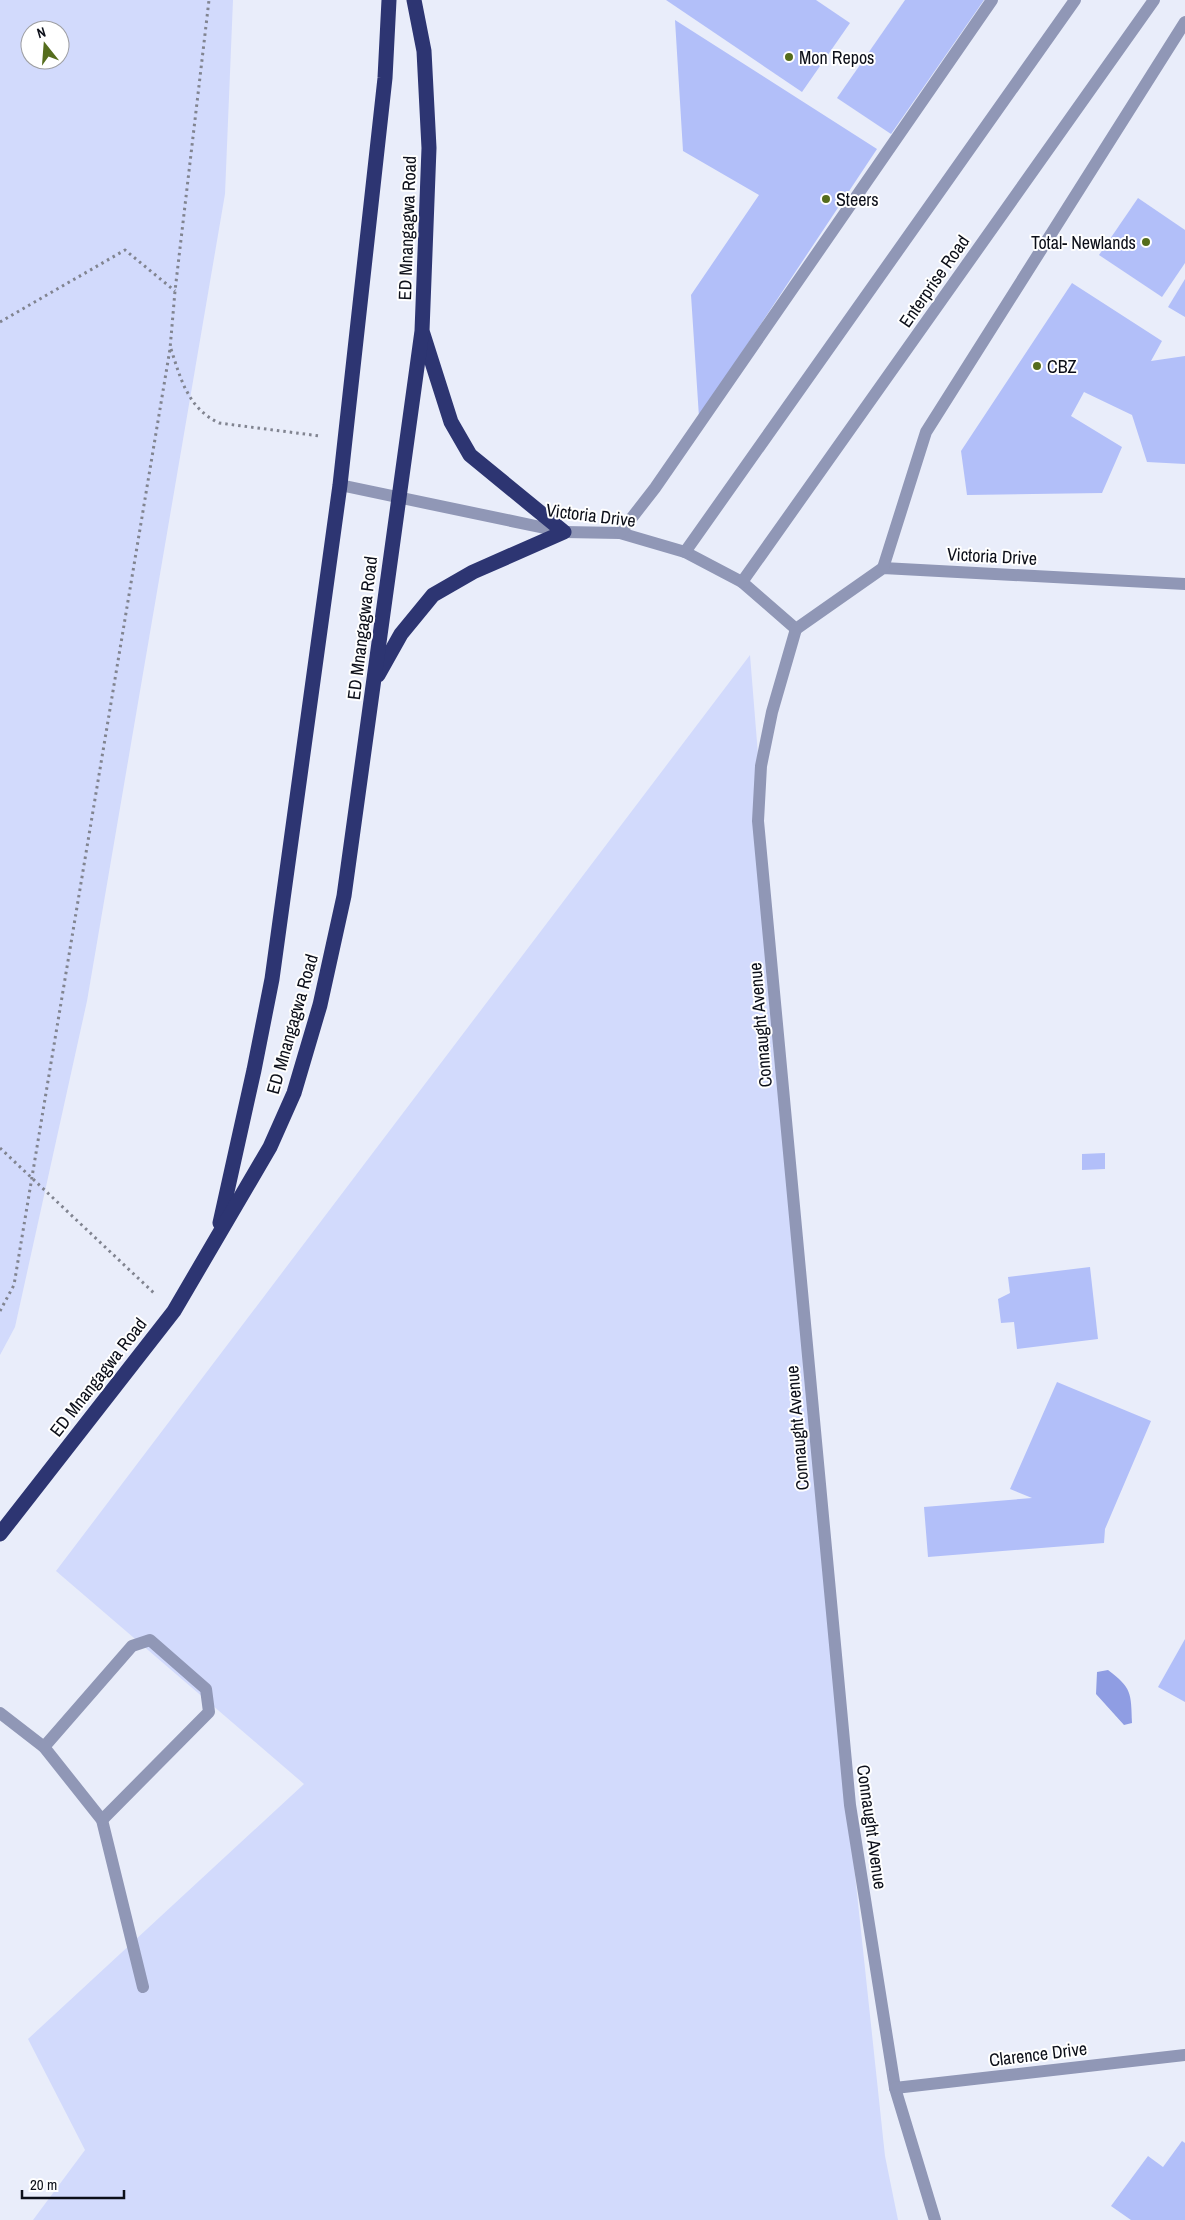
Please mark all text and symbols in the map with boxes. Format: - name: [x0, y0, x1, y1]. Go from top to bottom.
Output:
- north arrow: [20, 20, 70, 70]
- text: N: [35, 23, 48, 42]
- place label: Mon Repos: [799, 45, 874, 70]
- marker: Mon Repos: [783, 51, 795, 63]
- street label: ED Mnangagwa Road: [392, 155, 422, 301]
- place label: Steers: [836, 187, 879, 212]
- marker: Steers: [820, 193, 832, 205]
- street label: Enterprise Road: [893, 230, 975, 332]
- place label: Total- Newlands: [1031, 230, 1136, 255]
- marker: Total- Newlands: [1140, 236, 1152, 248]
- place label: CBZ: [1047, 354, 1077, 379]
- marker: CBZ: [1031, 360, 1043, 372]
- street label: Victoria Drive: [545, 497, 637, 533]
- street label: Victoria Drive: [946, 541, 1038, 571]
- street label: ED Mnangagwa Road: [341, 555, 383, 701]
- street label: ED Mnangagwa Road: [260, 951, 324, 1097]
- street label: Connaught Avenue: [742, 961, 778, 1089]
- street label: ED Mnangagwa Road: [44, 1312, 152, 1442]
- street label: Connaught Avenue: [779, 1364, 815, 1492]
- street label: Connaught Avenue: [851, 1763, 893, 1891]
- street label: Clarence Drive: [988, 2036, 1088, 2072]
- scale bar: [22, 2168, 125, 2200]
- text: 20 m: [30, 2174, 57, 2195]

